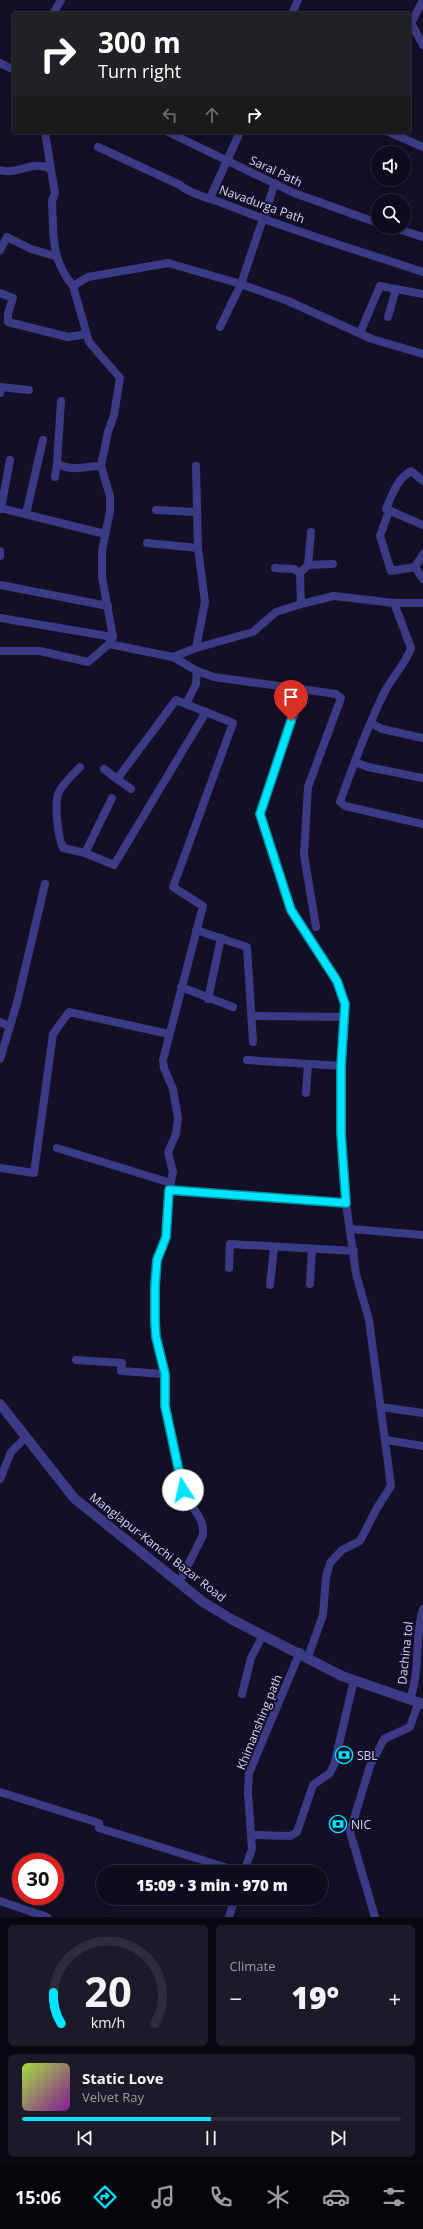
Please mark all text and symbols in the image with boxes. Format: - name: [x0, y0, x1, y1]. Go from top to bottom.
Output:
- text: 300 m: [98, 23, 181, 61]
- icon: right: [32, 28, 84, 80]
- text: Turn right: [98, 59, 181, 83]
- icon: left: [159, 104, 181, 126]
- icon: ahead: [201, 104, 223, 126]
- icon: right: [243, 104, 265, 126]
- map controls: [371, 146, 411, 234]
- button: sound: [371, 146, 411, 186]
- street label: Saral Path: [247, 151, 305, 191]
- street label: Navadurga Path: [217, 181, 307, 227]
- button: search: [371, 194, 411, 234]
- pin: [274, 680, 308, 721]
- icon: arrive: [280, 686, 302, 708]
- position arrow: [162, 1469, 204, 1511]
- street label: Manglapur-Kanchi Bazar Road: [86, 1488, 230, 1606]
- street label: Dachina tol: [393, 1621, 417, 1685]
- street label: Khimanshing path: [232, 1672, 286, 1772]
- bank icon: SBL: [334, 1745, 354, 1765]
- place label: SBL: [357, 1747, 378, 1764]
- bank icon: NIC: [328, 1814, 348, 1834]
- place label: NIC: [351, 1816, 371, 1833]
- speed limit sign: 30: [12, 1853, 64, 1905]
- text: 15:09 · 3 min · 970 m: [136, 1875, 288, 1895]
- text: Climate: [230, 1957, 275, 1975]
- text: 20: [84, 1962, 132, 2018]
- text: 19°: [291, 1977, 339, 2018]
- text: −: [230, 1983, 242, 2013]
- text: +: [388, 1983, 401, 2013]
- text: km/h: [90, 2012, 125, 2031]
- text: Static Love: [82, 2068, 164, 2088]
- text: Velvet Ray: [82, 2088, 144, 2106]
- icon: previous: [74, 2127, 96, 2149]
- icon: pause: [200, 2127, 222, 2149]
- icon: next: [327, 2127, 349, 2149]
- icon: directions: [91, 2183, 119, 2211]
- icon: music: [149, 2183, 177, 2211]
- icon: phone: [207, 2183, 235, 2211]
- icon: climate: [264, 2183, 292, 2211]
- icon: car: [322, 2183, 350, 2211]
- icon: filters: [380, 2183, 408, 2211]
- text: 15:06: [15, 2185, 61, 2209]

